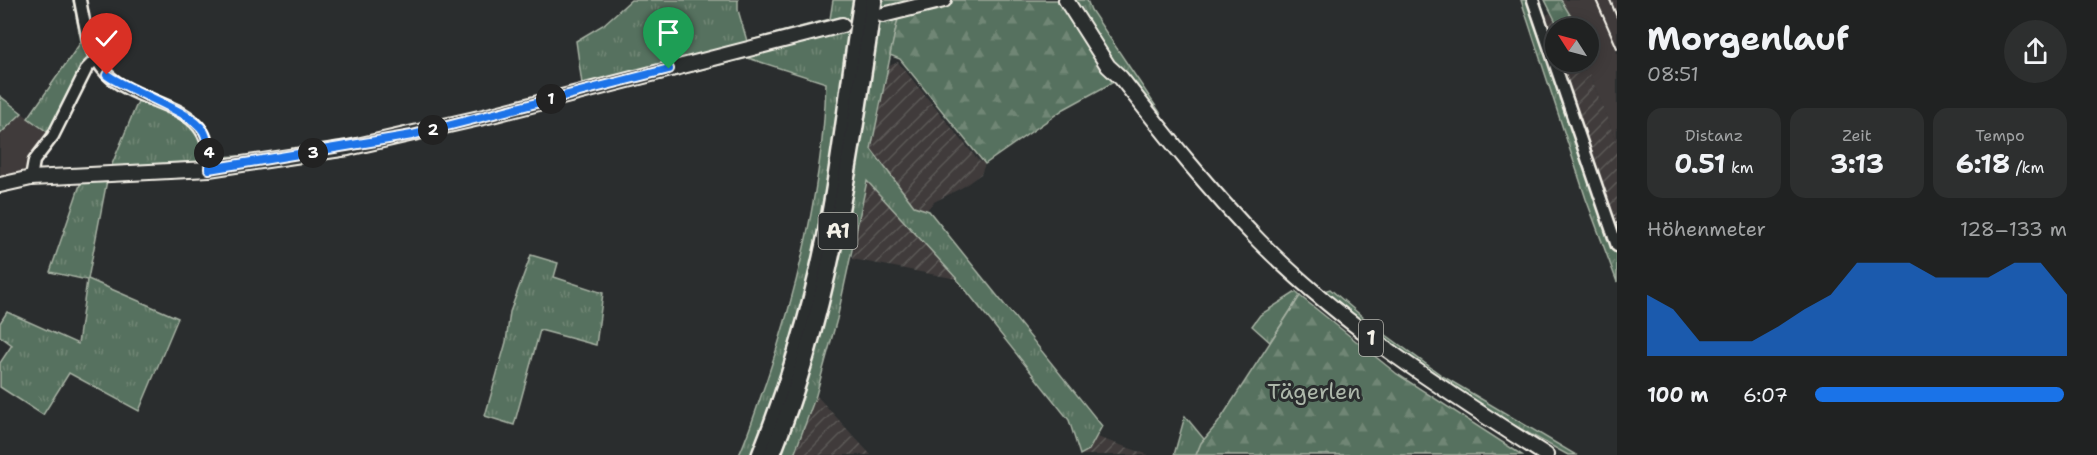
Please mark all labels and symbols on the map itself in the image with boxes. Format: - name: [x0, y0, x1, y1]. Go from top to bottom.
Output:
- pin: [643, 7, 694, 69]
- pin: [81, 13, 132, 75]
- north arrow: [1545, 18, 1599, 72]
- pin: 1: [536, 84, 566, 114]
- pin: 2: [418, 115, 448, 145]
- pin: 4: [194, 138, 224, 168]
- pin: 3: [298, 138, 328, 168]
- road number: A1: [818, 213, 858, 249]
- road number: 1: [1359, 320, 1383, 356]
- park label: Tägerlen: [1267, 377, 1361, 406]

